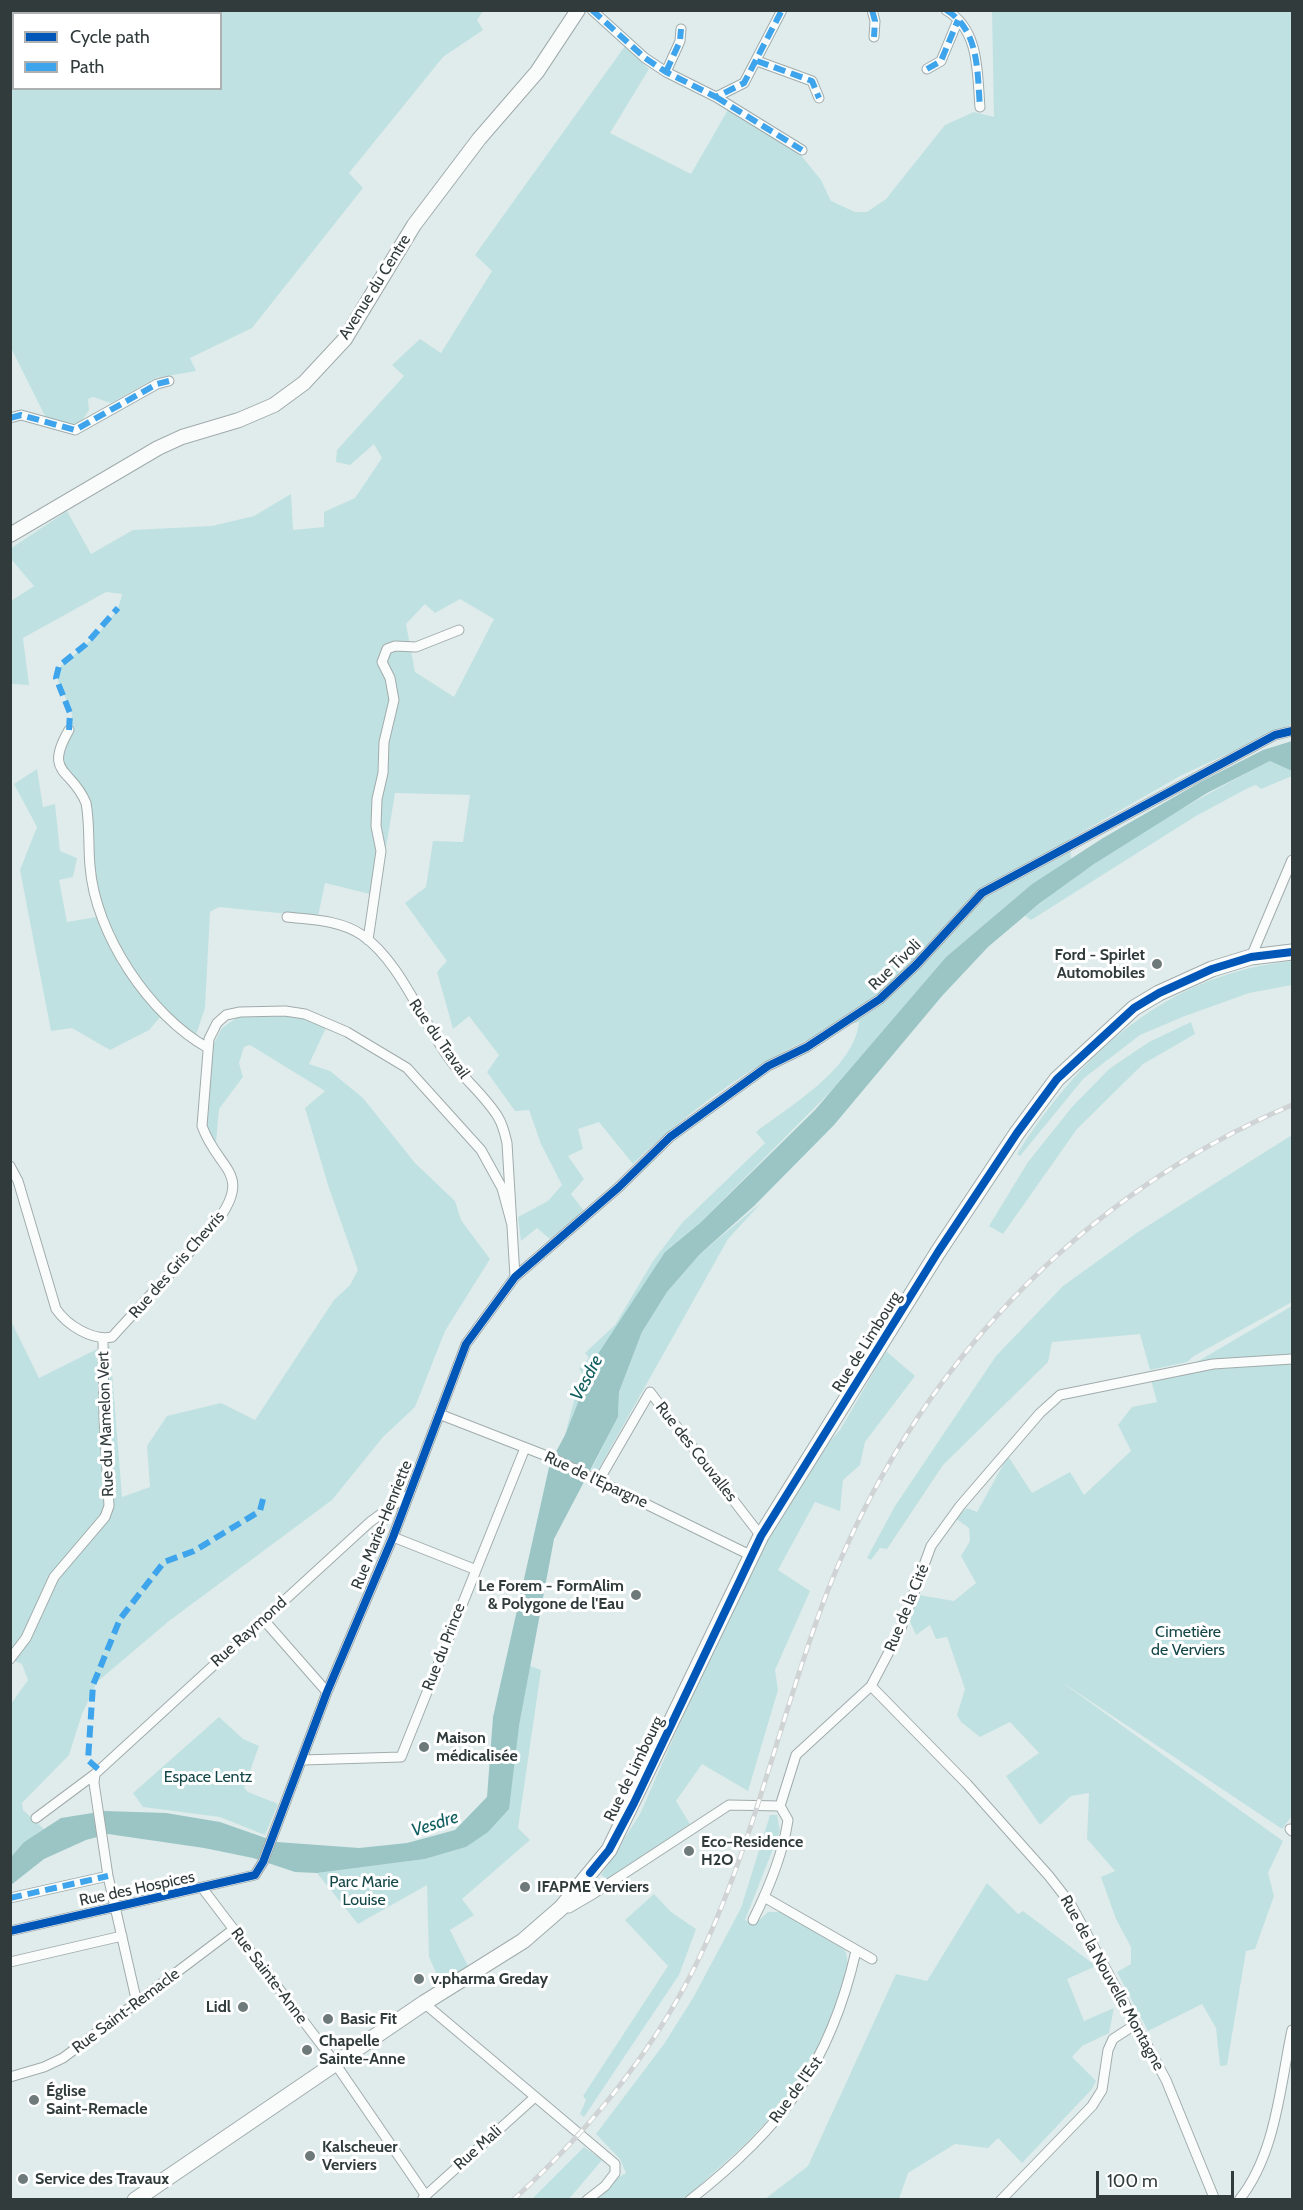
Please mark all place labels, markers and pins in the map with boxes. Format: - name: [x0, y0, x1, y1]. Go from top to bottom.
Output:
- place label: Ford - Spirlet Automobiles: [1055, 945, 1145, 983]
- marker: Ford - Spirlet Automobiles: [1150, 957, 1164, 971]
- place label: Le Forem - FormAlim & Polygone de l'Eau: [478, 1576, 624, 1614]
- marker: Le Forem - FormAlim & Polygone de l'Eau: [629, 1588, 643, 1602]
- place label: Maison médicalisée: [436, 1728, 518, 1766]
- marker: Maison médicalisée: [417, 1740, 431, 1754]
- place label: Eco-Residence H2O: [701, 1832, 803, 1870]
- marker: Eco-Residence H2O: [682, 1844, 696, 1858]
- place label: IFAPME Verviers: [537, 1877, 649, 1897]
- marker: IFAPME Verviers: [518, 1880, 532, 1894]
- place label: v.pharma Greday: [431, 1969, 548, 1989]
- marker: v.pharma Greday: [412, 1972, 426, 1986]
- place label: Lidl: [206, 1997, 231, 2017]
- marker: Lidl: [236, 2000, 250, 2014]
- place label: Basic Fit: [340, 2009, 397, 2029]
- marker: Basic Fit: [321, 2012, 335, 2026]
- place label: Chapelle Sainte-Anne: [319, 2031, 405, 2069]
- marker: Chapelle Sainte-Anne: [300, 2043, 314, 2057]
- place label: Église Saint-Remacle: [46, 2081, 147, 2119]
- marker: Église Saint-Remacle: [27, 2093, 41, 2107]
- place label: Kalscheuer Verviers: [322, 2137, 398, 2175]
- marker: Kalscheuer Verviers: [303, 2149, 317, 2163]
- place label: Service des Travaux: [35, 2169, 169, 2189]
- marker: Service des Travaux: [16, 2172, 30, 2186]

